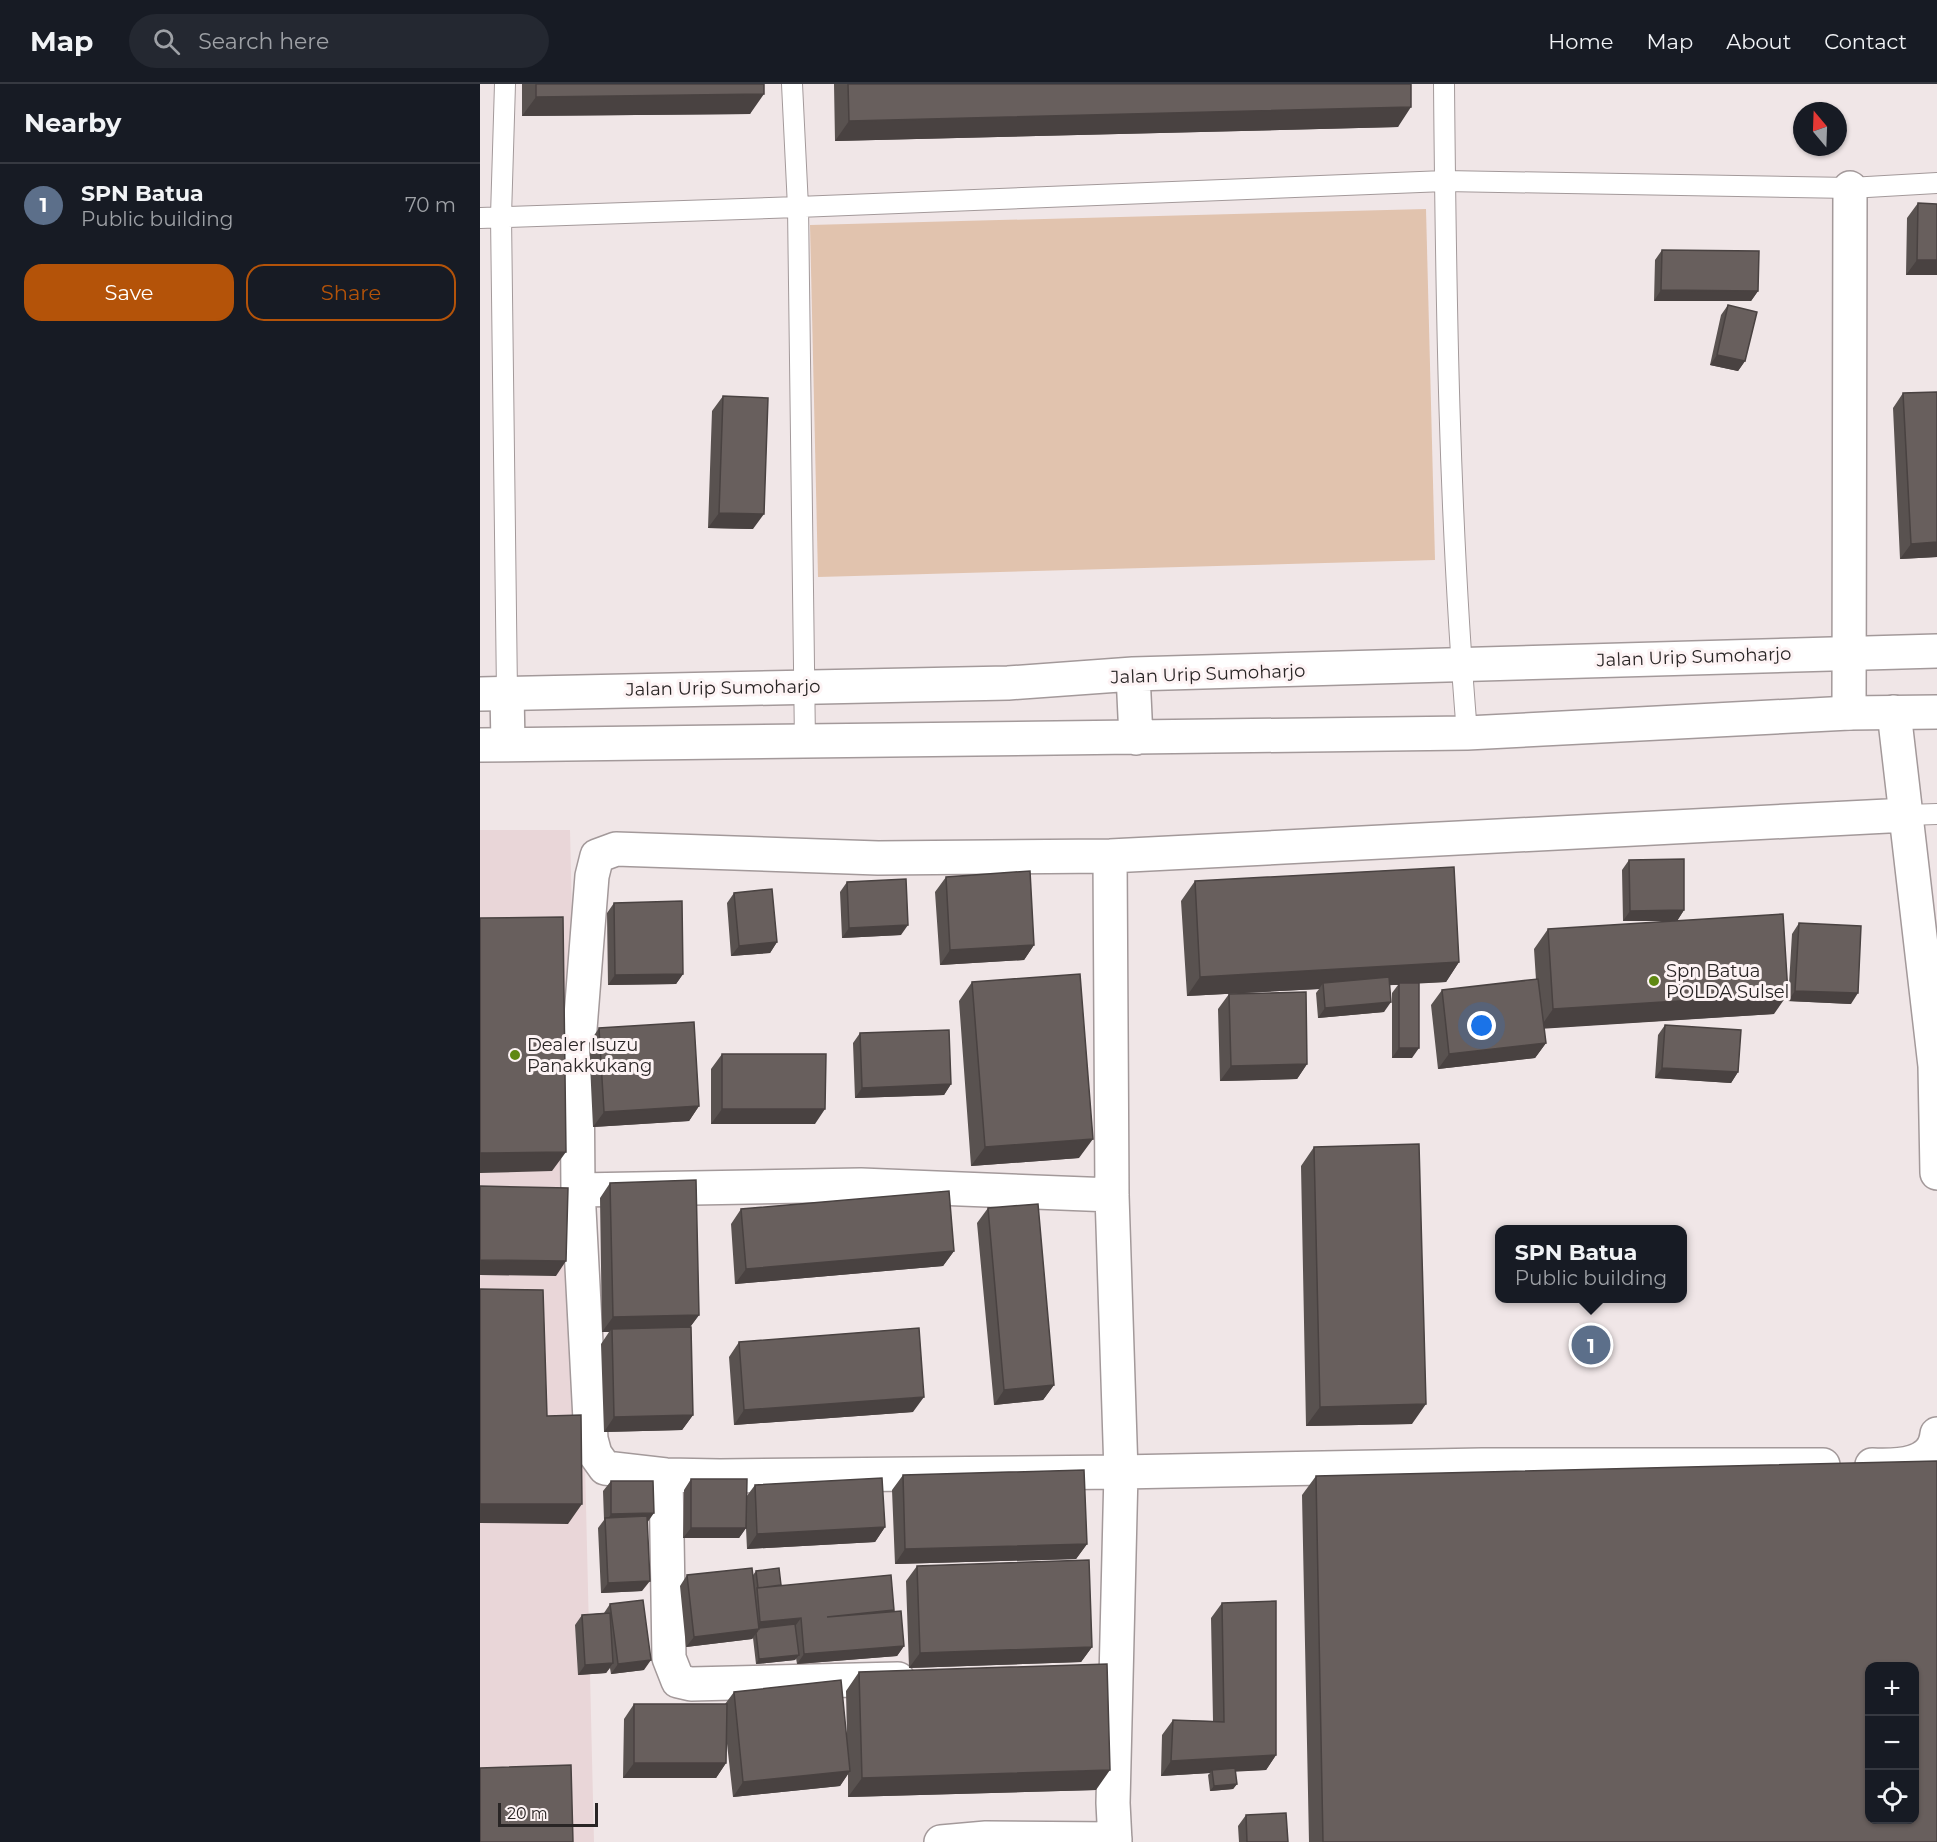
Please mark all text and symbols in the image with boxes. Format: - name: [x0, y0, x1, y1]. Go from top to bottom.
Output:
- search box: [129, 14, 549, 68]
- text: Map: [30, 24, 93, 58]
- icon: search: [150, 25, 183, 58]
- text: Search here: [198, 28, 329, 55]
- text: Home: [1548, 29, 1613, 54]
- text: Map: [1646, 29, 1693, 54]
- text: About: [1726, 29, 1791, 54]
- text: Contact: [1824, 29, 1907, 54]
- north arrow: [1793, 102, 1847, 156]
- text: Nearby: [24, 107, 121, 139]
- text: SPN Batua: [81, 180, 204, 207]
- text: 1: [40, 193, 47, 217]
- text: 70 m: [405, 193, 456, 217]
- text: Public building: [81, 207, 234, 231]
- button: Save: [24, 264, 234, 321]
- button: Share: [246, 264, 456, 321]
- street label: Jalan Urip Sumoharjo: [1595, 643, 1792, 671]
- street label: Jalan Urip Sumoharjo: [1109, 660, 1306, 688]
- street label: Jalan Urip Sumoharjo: [624, 675, 821, 701]
- place label: Spn Batua POLDA Sulsel: [1666, 960, 1789, 1003]
- marker: Spn Batua POLDA Sulsel: [1647, 974, 1661, 988]
- your location: [1467, 1011, 1496, 1040]
- place label: Dealer Isuzu Panakkukang: [527, 1034, 652, 1077]
- marker: Dealer Isuzu Panakkukang: [508, 1048, 522, 1062]
- popup: [1495, 1225, 1687, 1303]
- text: SPN Batua: [1515, 1239, 1637, 1266]
- text: Public building: [1515, 1266, 1667, 1290]
- pin: 1: [1572, 1322, 1610, 1368]
- map controls: [1865, 1662, 1919, 1824]
- button: +: [1865, 1662, 1919, 1716]
- button: −: [1865, 1716, 1919, 1770]
- button: locate: [1865, 1770, 1919, 1824]
- scale bar: [498, 1800, 598, 1828]
- text: 20 m: [507, 1804, 548, 1823]

